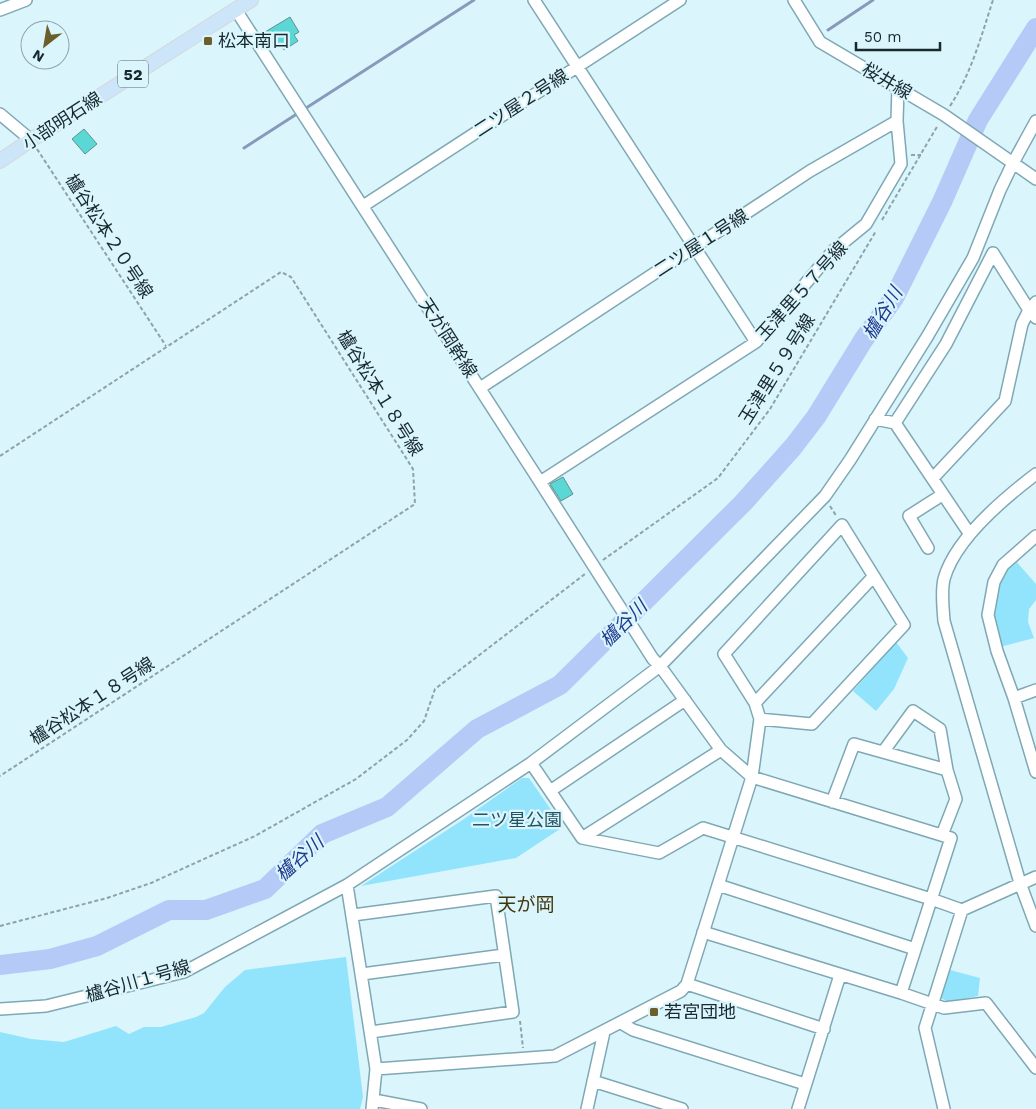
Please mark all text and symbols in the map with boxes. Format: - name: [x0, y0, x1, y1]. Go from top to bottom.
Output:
- north arrow: [20, 20, 70, 70]
- scale bar: [856, 20, 940, 52]
- text: 50 m: [864, 28, 901, 46]
- place label: 松本南口: [218, 30, 290, 51]
- marker: 松本南口: [202, 35, 214, 47]
- text: N: [30, 47, 47, 66]
- street label: 桜井線: [859, 58, 916, 103]
- road number: 52: [118, 61, 148, 88]
- street label: 二ツ屋２号線: [470, 64, 572, 141]
- street label: 小部明石線: [18, 87, 105, 154]
- street label: 櫨谷松本２０号線: [61, 170, 157, 302]
- street label: 二ツ屋１号線: [650, 204, 752, 281]
- street label: 玉津里５７号線: [752, 237, 852, 345]
- water label: 櫨谷川: [858, 281, 908, 344]
- street label: 天が岡幹線: [415, 294, 482, 381]
- street label: 玉津里５９号線: [734, 310, 819, 428]
- street label: 櫨谷松本１８号線: [333, 326, 427, 459]
- water label: 櫨谷川: [595, 594, 653, 652]
- street label: 櫨谷松本１８号線: [26, 653, 158, 749]
- park label: 二ツ星公園: [472, 809, 562, 830]
- water label: 櫨谷川: [270, 829, 330, 886]
- district label: 天が岡: [497, 893, 555, 916]
- street label: 櫨谷川１号線: [83, 956, 193, 1005]
- place label: 若宮団地: [664, 1001, 736, 1022]
- marker: 若宮団地: [648, 1006, 660, 1018]

